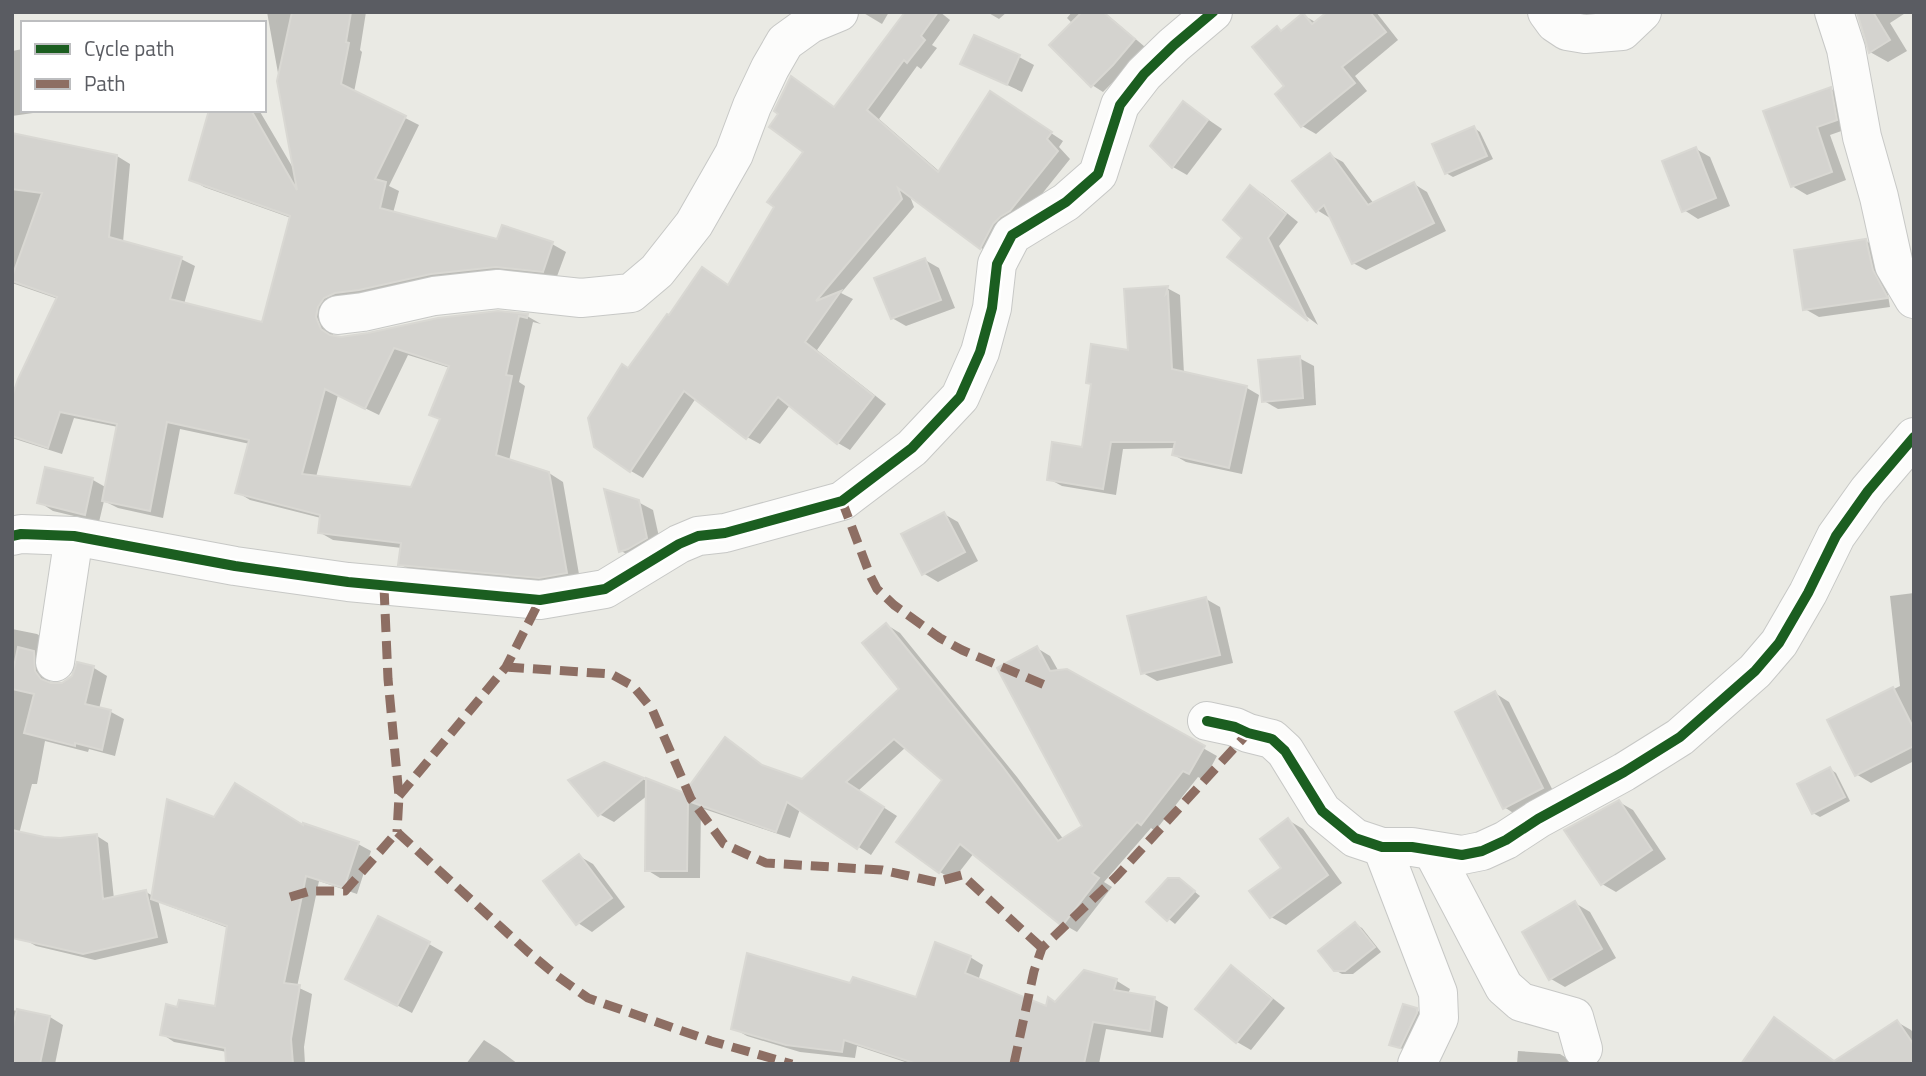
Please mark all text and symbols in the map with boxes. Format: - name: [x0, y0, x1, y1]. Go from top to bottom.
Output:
- legend: [21, 21, 266, 112]
- text: Cycle path: [84, 32, 175, 64]
- text: Path: [84, 67, 126, 99]

